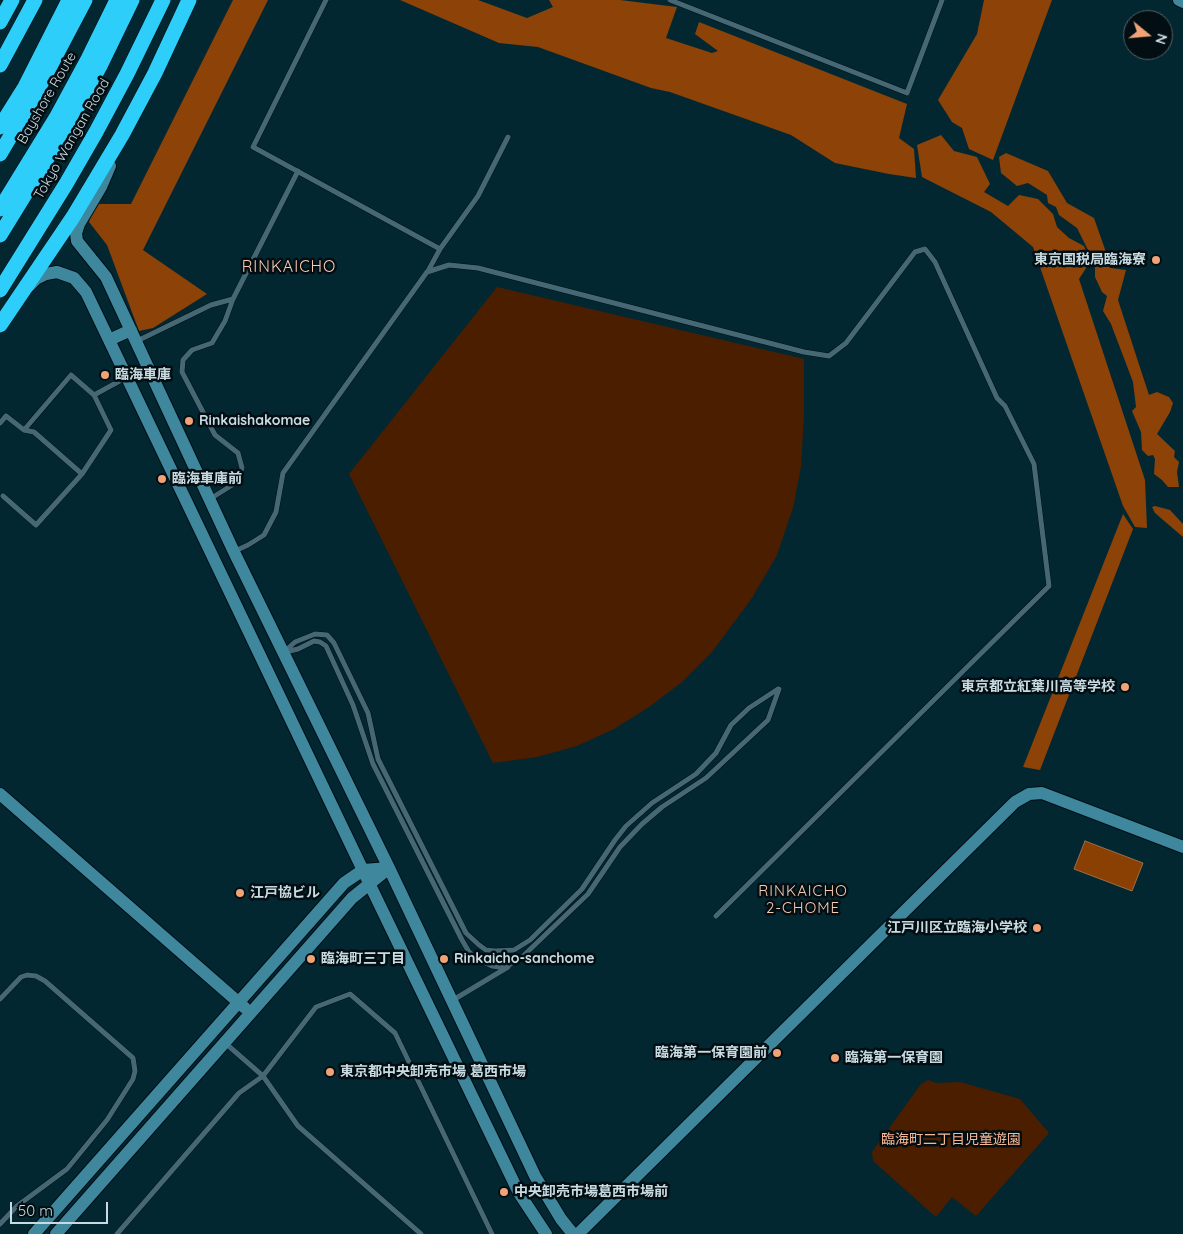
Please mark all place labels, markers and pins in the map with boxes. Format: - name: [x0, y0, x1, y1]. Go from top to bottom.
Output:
- place label: 東京国税局臨海寮: [1034, 252, 1146, 268]
- marker: 東京国税局臨海寮: [1150, 254, 1162, 266]
- place label: 臨海車庫: [115, 367, 171, 383]
- marker: 臨海車庫: [99, 369, 111, 381]
- place label: Rinkaishakomae: [199, 413, 310, 429]
- marker: Rinkaishakomae: [183, 415, 195, 427]
- place label: 臨海車庫前: [172, 471, 242, 487]
- marker: 臨海車庫前: [156, 473, 168, 485]
- place label: 東京都立紅葉川高等学校: [961, 679, 1115, 695]
- marker: 東京都立紅葉川高等学校: [1119, 681, 1131, 693]
- place label: 江戸協ビル: [250, 885, 320, 901]
- marker: 江戸協ビル: [234, 887, 246, 899]
- place label: 江戸川区立臨海小学校: [887, 920, 1027, 936]
- marker: 江戸川区立臨海小学校: [1031, 922, 1043, 934]
- place label: 臨海町三丁目: [321, 951, 405, 967]
- place label: Rinkaicho-sanchome: [454, 951, 594, 967]
- marker: 臨海町三丁目: [305, 953, 317, 965]
- marker: Rinkaicho-sanchome: [438, 953, 450, 965]
- place label: 臨海第一保育園前: [655, 1045, 767, 1061]
- marker: 臨海第一保育園前: [771, 1047, 783, 1059]
- place label: 臨海第一保育園: [845, 1050, 943, 1066]
- marker: 臨海第一保育園: [829, 1052, 841, 1064]
- place label: 東京都中央卸売市場 葛西市場: [340, 1064, 526, 1080]
- marker: 東京都中央卸売市場 葛西市場: [324, 1066, 336, 1078]
- place label: 中央卸売市場葛西市場前: [514, 1184, 668, 1200]
- marker: 中央卸売市場葛西市場前: [498, 1186, 510, 1198]

